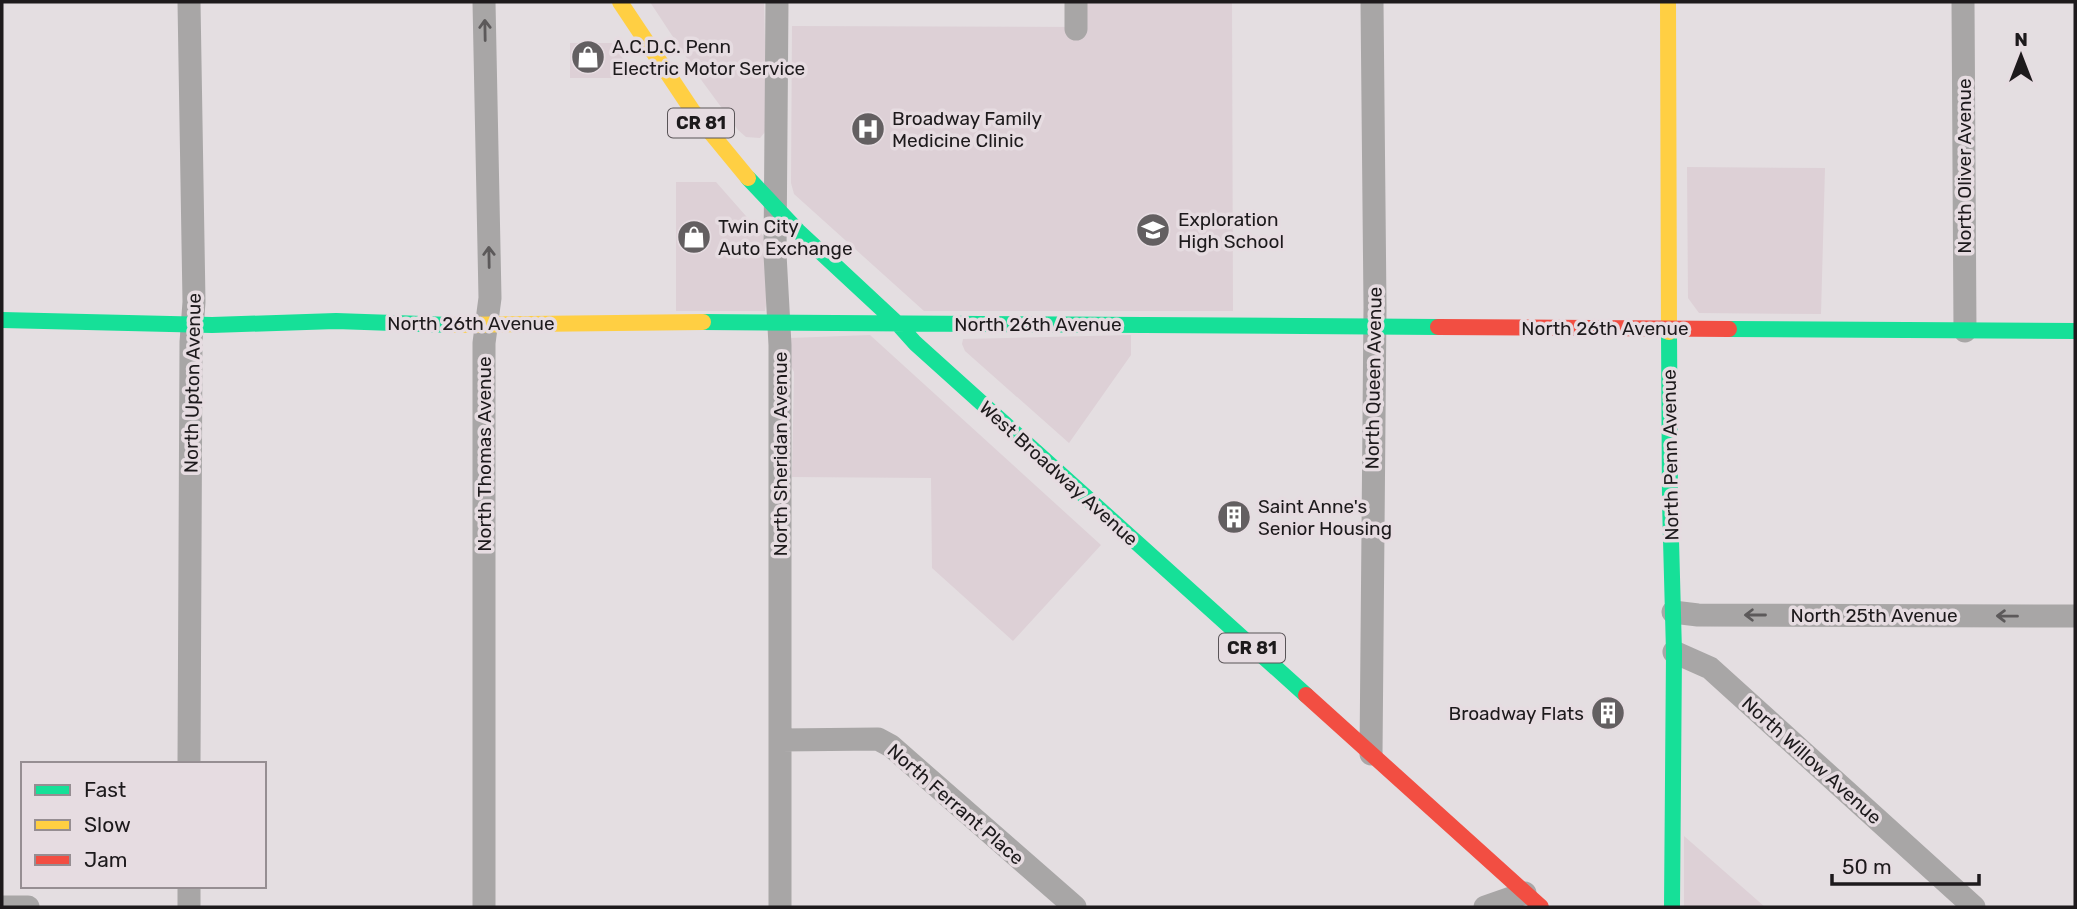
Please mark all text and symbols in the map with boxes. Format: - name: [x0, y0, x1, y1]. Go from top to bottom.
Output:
- one-way arrow: [478, 18, 492, 41]
- north arrow: [1986, 21, 2056, 91]
- text: N: [2014, 28, 2028, 51]
- place label: A.C.D.C. Penn Electric Motor Service: [612, 35, 805, 80]
- shop icon: A.C.D.C. Penn Electric Motor Service: [569, 38, 607, 76]
- street label: North Oliver Avenue: [1953, 78, 1976, 254]
- place label: Broadway Family Medicine Clinic: [892, 107, 1042, 152]
- road number: CR 81: [668, 109, 734, 138]
- hospital icon: Broadway Family Medicine Clinic: [849, 110, 887, 148]
- place label: Exploration High School: [1178, 208, 1284, 253]
- school or university icon: Exploration High School: [1134, 211, 1172, 249]
- place label: Twin City Auto Exchange: [718, 215, 853, 260]
- shop icon: Twin City Auto Exchange: [675, 218, 713, 256]
- one-way arrow: [482, 246, 496, 269]
- street label: North Queen Avenue: [1360, 286, 1387, 470]
- street label: North Upton Avenue: [179, 293, 206, 473]
- street label: North 26th Avenue: [387, 312, 555, 335]
- street label: North 26th Avenue: [954, 313, 1122, 336]
- street label: North 26th Avenue: [1521, 317, 1689, 340]
- street label: North Sheridan Avenue: [769, 352, 792, 556]
- street label: North Thomas Avenue: [473, 356, 496, 552]
- street label: North Penn Avenue: [1658, 369, 1683, 541]
- street label: West Broadway Avenue: [975, 396, 1143, 551]
- place label: Saint Anne's Senior Housing: [1258, 495, 1392, 540]
- building icon: Saint Anne's Senior Housing: [1215, 498, 1253, 536]
- street label: North 25th Avenue: [1790, 604, 1958, 627]
- one-way arrow: [1744, 608, 1767, 622]
- one-way arrow: [1996, 609, 2019, 623]
- road number: CR 81: [1219, 634, 1285, 662]
- street label: North Willow Avenue: [1737, 692, 1886, 829]
- building icon: Broadway Flats: [1589, 694, 1627, 732]
- place label: Broadway Flats: [1448, 702, 1584, 725]
- street label: North Ferrant Place: [883, 739, 1029, 870]
- legend: [21, 762, 266, 888]
- text: Fast: [84, 777, 126, 802]
- text: Slow: [84, 812, 131, 837]
- scale bar: [1832, 842, 1979, 886]
- text: Jam: [84, 847, 128, 872]
- text: 50 m: [1842, 854, 1892, 879]

